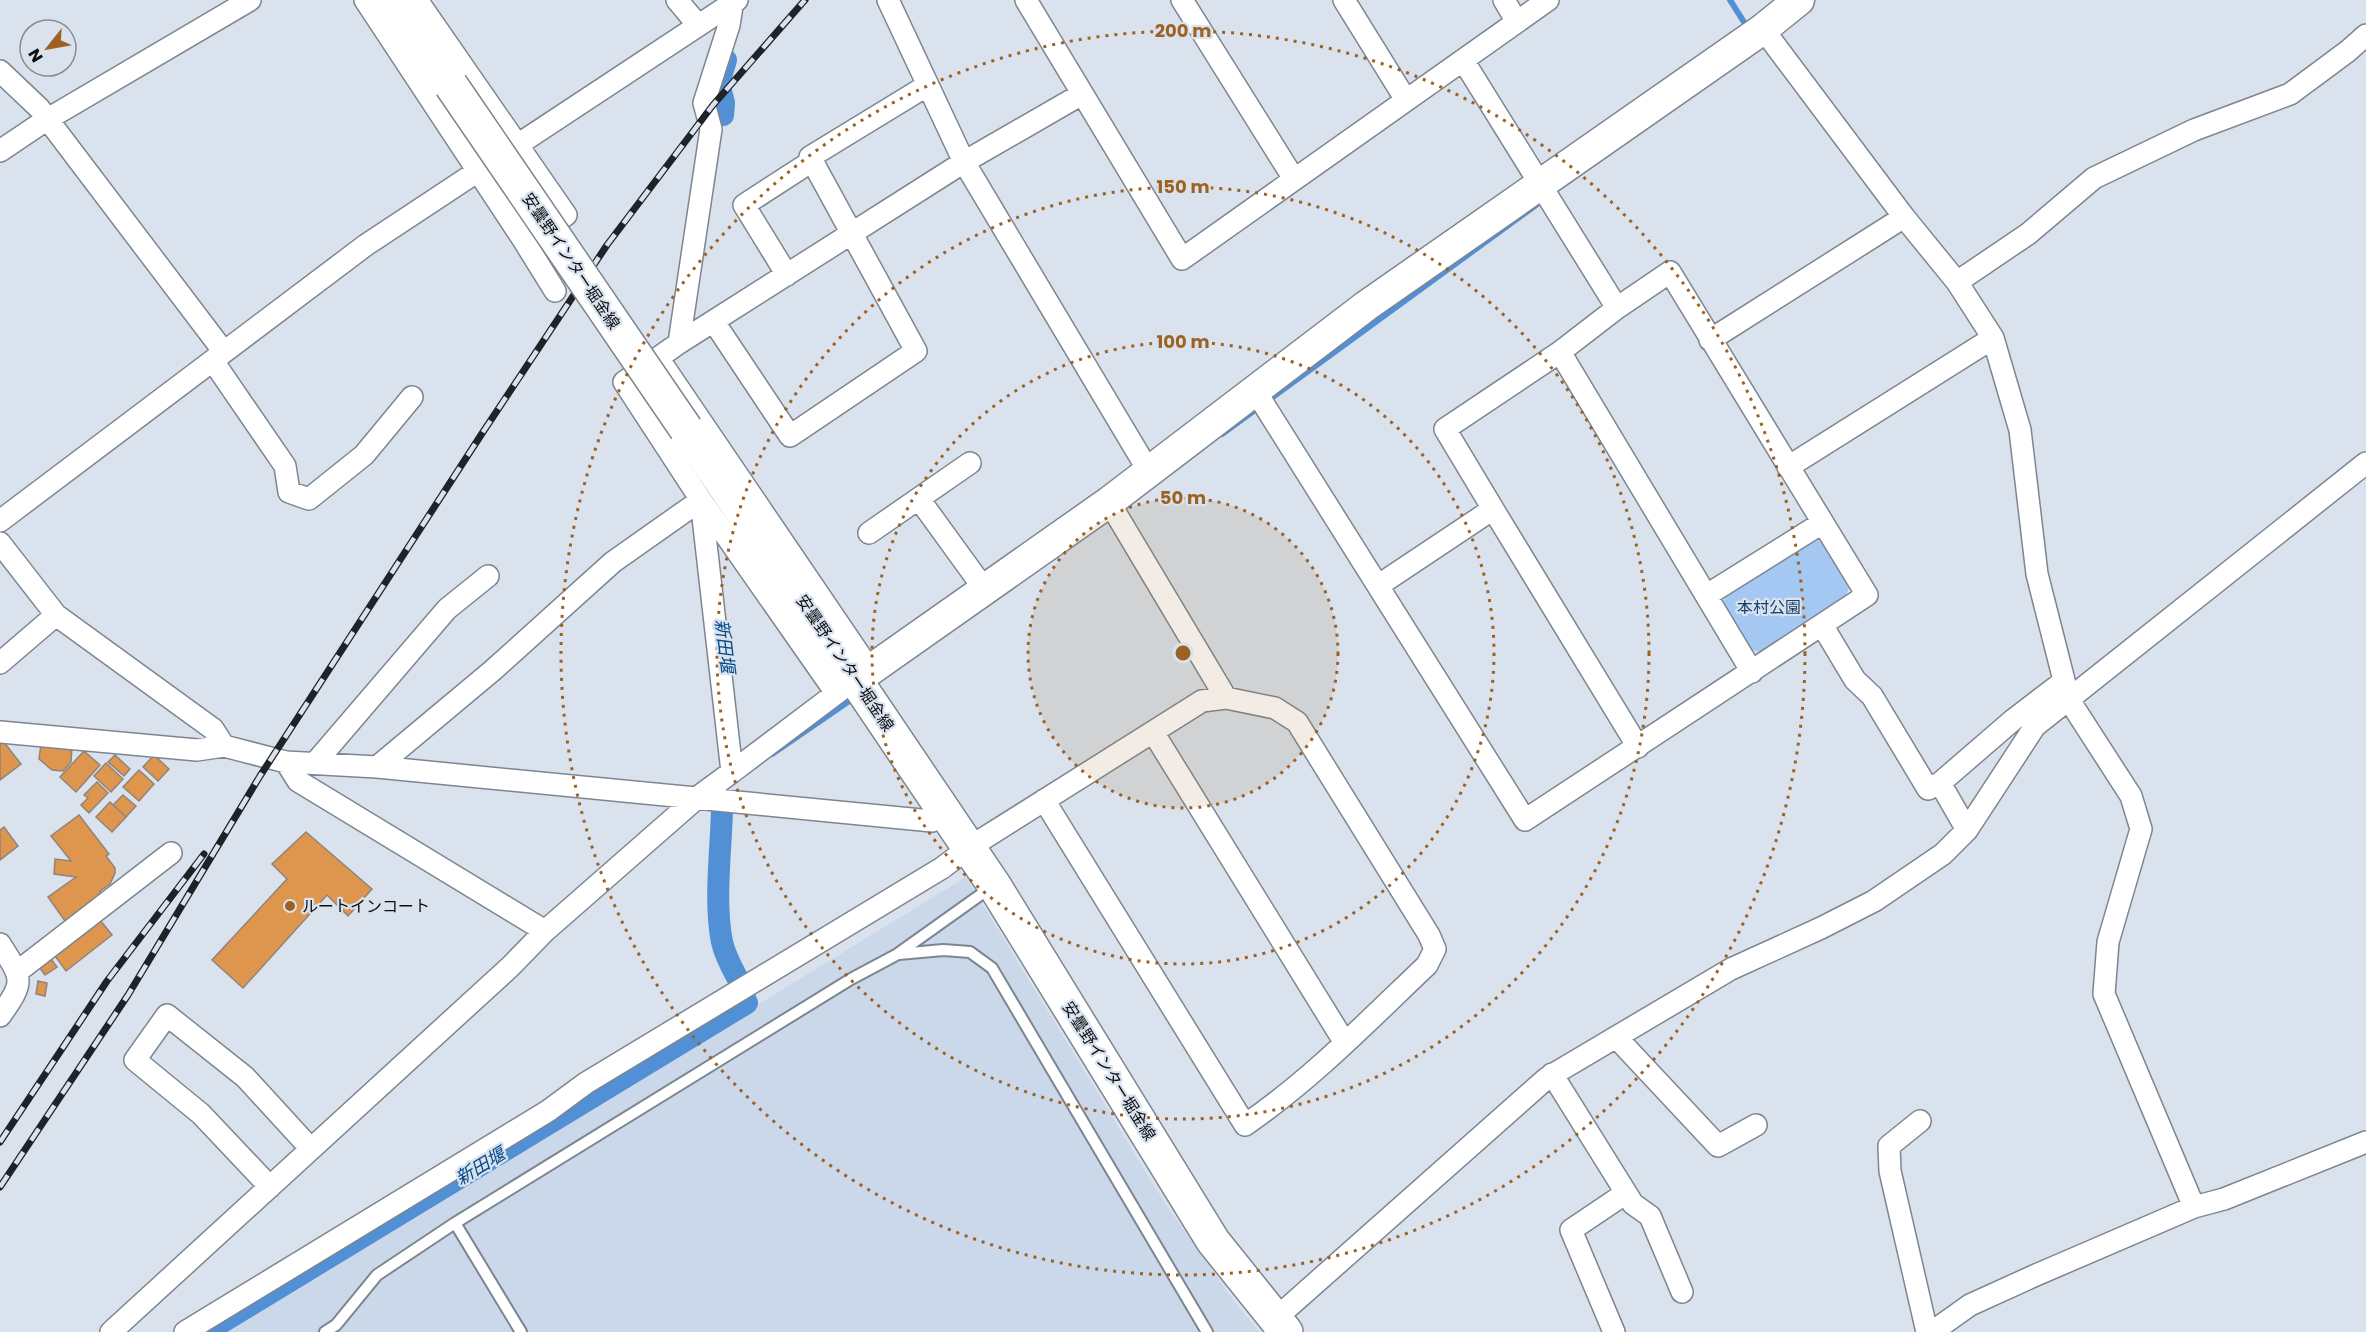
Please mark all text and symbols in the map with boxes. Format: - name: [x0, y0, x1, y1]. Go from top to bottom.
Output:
- north arrow: [18, 18, 78, 78]
- text: 200 m: [1155, 18, 1211, 43]
- text: N: [23, 44, 49, 67]
- text: 150 m: [1156, 174, 1210, 199]
- street label: 安曇野インター堀金線: [517, 188, 625, 334]
- text: 100 m: [1156, 329, 1210, 354]
- text: 50 m: [1160, 485, 1206, 510]
- street label: 安曇野インター堀金線: [791, 590, 899, 736]
- park label: 本村公園: [1737, 596, 1801, 619]
- water label: 新田堰: [709, 618, 741, 677]
- centre of rings: [1173, 643, 1193, 663]
- place label: ルートインコート: [302, 895, 430, 918]
- marker: ルートインコート: [283, 899, 297, 913]
- street label: 安曇野インター堀金線: [1057, 997, 1161, 1145]
- water label: 新田堰: [450, 1140, 512, 1191]

